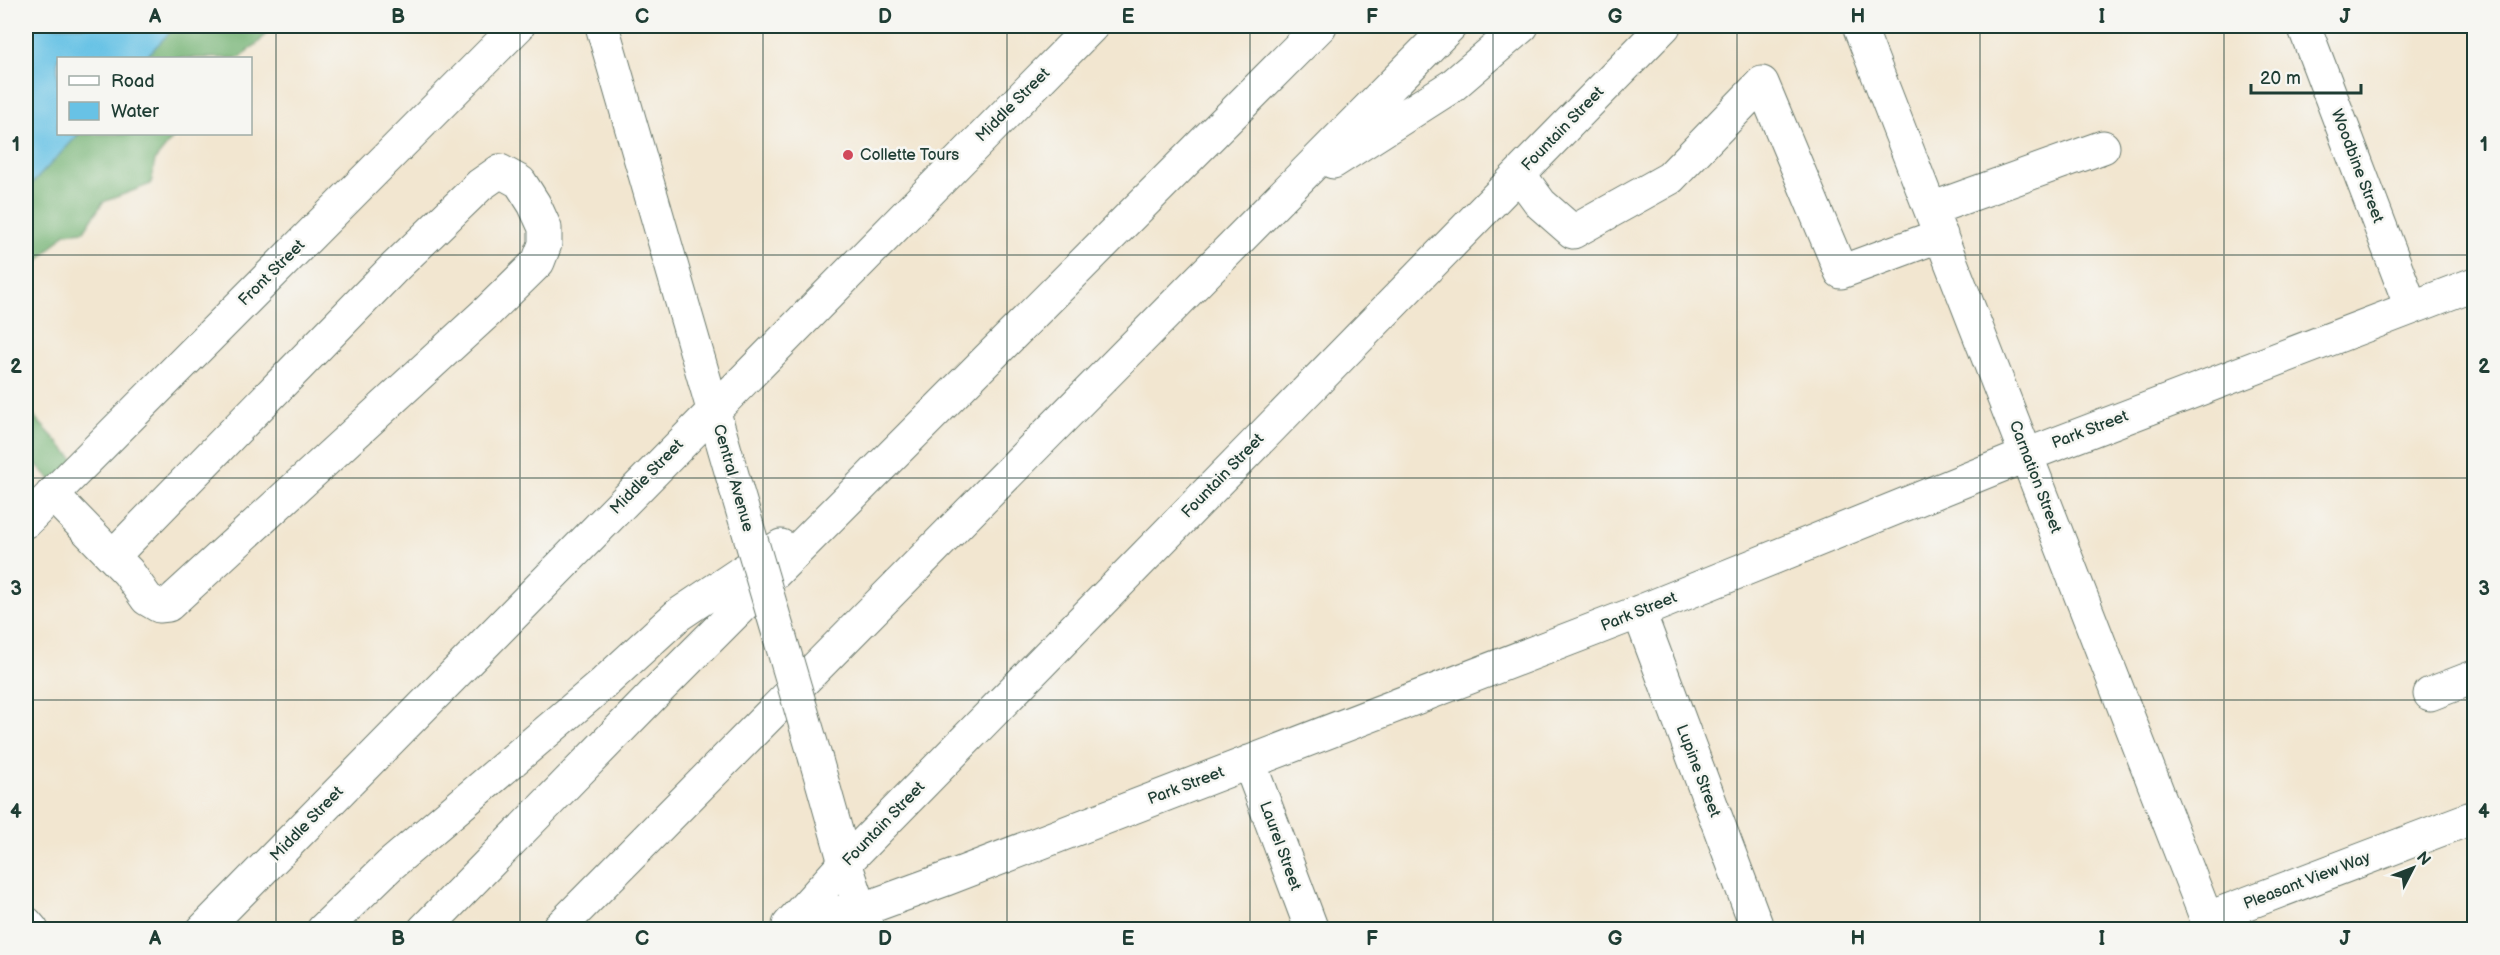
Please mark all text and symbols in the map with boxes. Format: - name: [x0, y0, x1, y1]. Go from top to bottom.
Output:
- text: A: [148, 5, 162, 29]
- text: B: [391, 5, 405, 29]
- text: C: [635, 5, 649, 29]
- text: D: [878, 5, 892, 29]
- text: E: [1122, 5, 1135, 29]
- text: F: [1366, 5, 1378, 29]
- text: G: [1608, 5, 1623, 29]
- text: H: [1851, 5, 1865, 29]
- text: I: [2099, 5, 2105, 29]
- text: J: [2340, 5, 2352, 29]
- legend: [57, 57, 252, 135]
- scale bar: [2251, 57, 2360, 95]
- street label: Middle Street: [972, 64, 1054, 146]
- text: 20 m: [2260, 68, 2301, 89]
- text: Road: [111, 71, 155, 92]
- street label: Fountain Street: [1518, 83, 1608, 175]
- text: Water: [111, 101, 159, 122]
- street label: Woodbine Street: [2327, 106, 2387, 226]
- text: 1: [12, 133, 20, 157]
- text: 1: [2480, 133, 2488, 157]
- place label: Collette Tours: [860, 146, 959, 165]
- marker: Collette Tours: [841, 148, 855, 162]
- street label: Front Street: [235, 236, 309, 310]
- text: 2: [10, 355, 22, 379]
- text: 2: [2478, 355, 2490, 379]
- street label: Park Street: [2049, 407, 2131, 453]
- street label: Carnation Street: [2005, 418, 2065, 536]
- street label: Central Avenue: [709, 422, 758, 534]
- street label: Fountain Street: [1178, 430, 1268, 522]
- street label: Middle Street: [607, 436, 688, 518]
- text: 3: [10, 577, 22, 601]
- text: 3: [2478, 577, 2490, 601]
- street label: Park Street: [1598, 588, 1680, 636]
- street label: Lupine Street: [1672, 722, 1724, 820]
- street label: Park Street: [1145, 763, 1227, 809]
- street label: Fountain Street: [839, 778, 929, 870]
- street label: Middle Street: [267, 783, 348, 865]
- street label: Laurel Street: [1255, 799, 1305, 893]
- text: 4: [10, 800, 22, 824]
- text: 4: [2478, 800, 2490, 824]
- north arrow: [2383, 838, 2443, 898]
- street label: Pleasant View Way: [2241, 848, 2374, 914]
- text: N: [2412, 848, 2434, 870]
- text: A: [148, 927, 162, 951]
- text: B: [391, 927, 405, 951]
- text: C: [635, 927, 649, 951]
- text: D: [878, 927, 892, 951]
- text: E: [1122, 927, 1135, 951]
- text: F: [1366, 927, 1378, 951]
- text: G: [1608, 927, 1623, 951]
- text: H: [1851, 927, 1865, 951]
- text: I: [2099, 927, 2105, 951]
- text: J: [2340, 927, 2352, 951]

